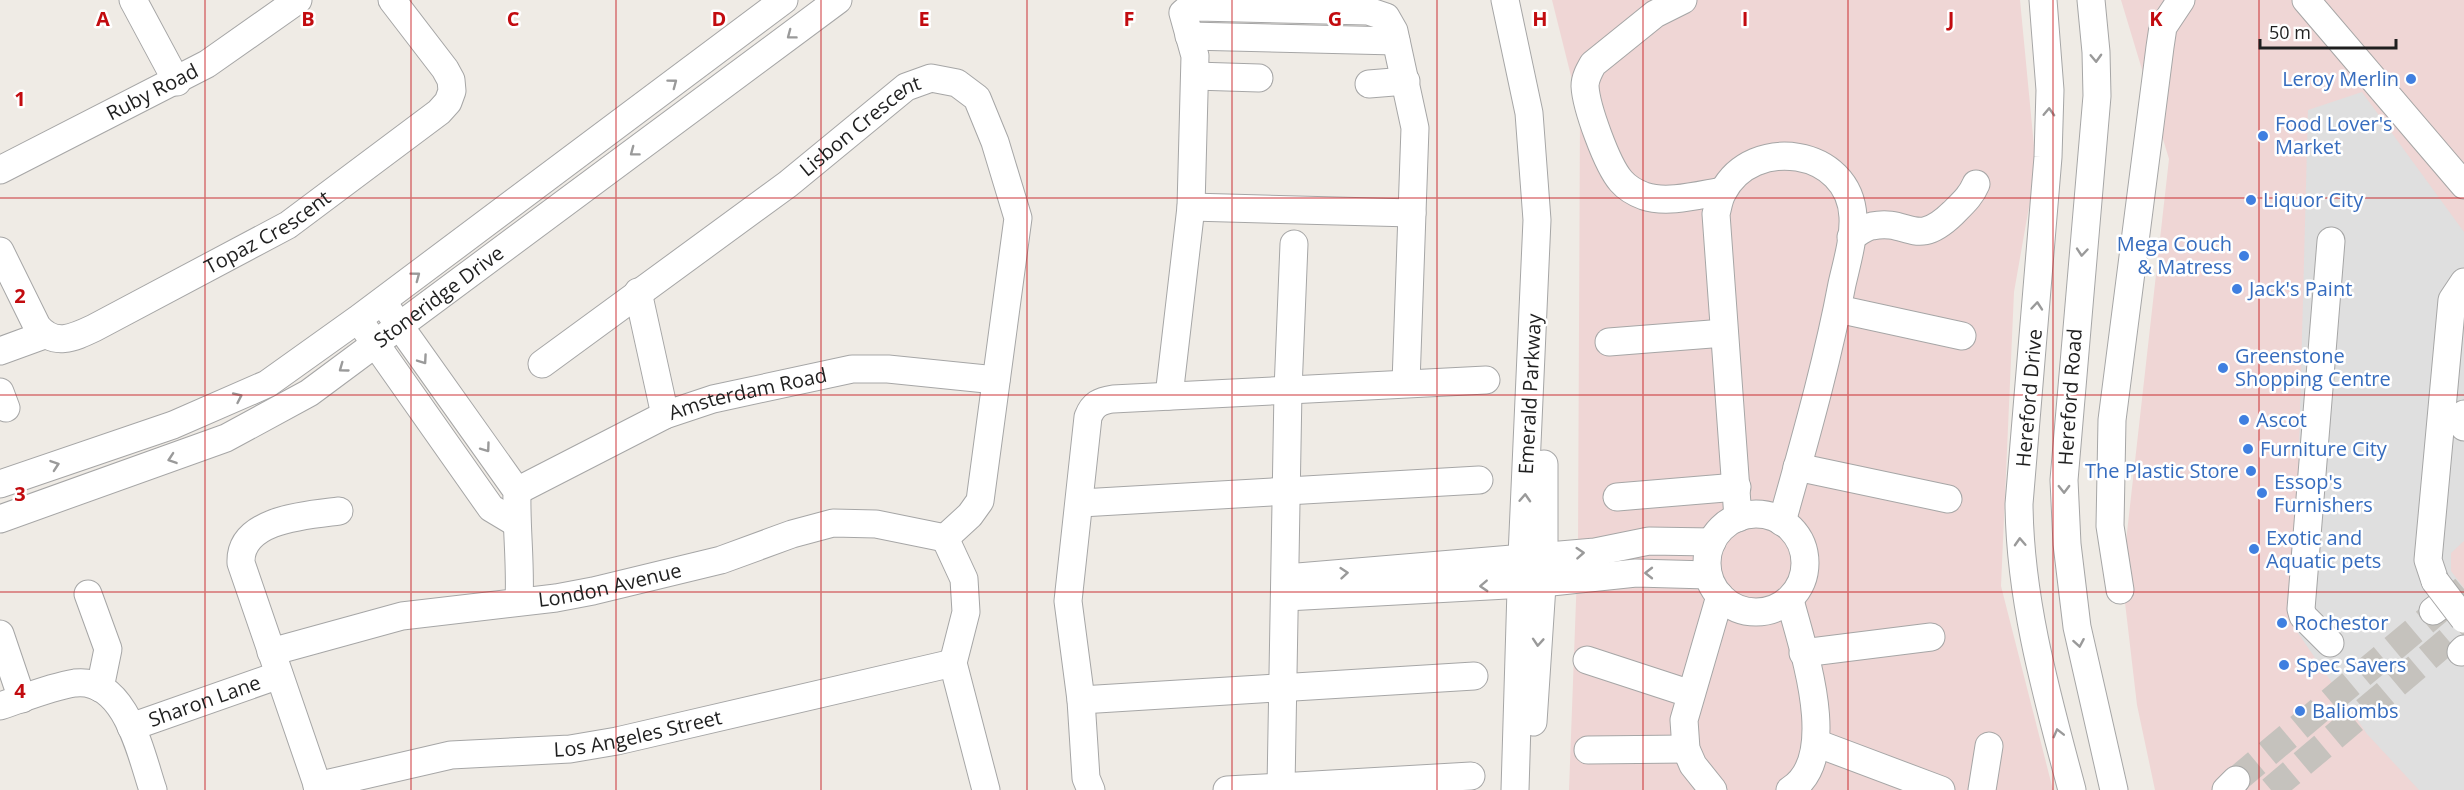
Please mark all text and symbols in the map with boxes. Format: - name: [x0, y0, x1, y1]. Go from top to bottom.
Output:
- text: A: [96, 5, 110, 32]
- text: B: [301, 5, 315, 32]
- text: C: [507, 5, 520, 32]
- text: D: [712, 5, 726, 32]
- text: E: [918, 5, 930, 32]
- text: F: [1124, 5, 1134, 32]
- text: G: [1328, 5, 1342, 32]
- text: H: [1532, 5, 1548, 32]
- text: I: [1742, 5, 1748, 32]
- text: J: [1946, 5, 1954, 32]
- text: K: [2149, 5, 2163, 32]
- scale bar: [2260, 12, 2396, 50]
- text: 50 m: [2269, 20, 2311, 44]
- one-way arrow: [786, 28, 797, 39]
- one-way arrow: [2090, 54, 2102, 63]
- street label: Ruby Road: [101, 57, 203, 126]
- place label: Leroy Merlin: [2282, 65, 2399, 92]
- street label: Lisbon Crescent: [794, 69, 924, 182]
- marker: Leroy Merlin: [2404, 72, 2418, 86]
- one-way arrow: [666, 79, 677, 90]
- text: 1: [14, 85, 26, 112]
- one-way arrow: [2043, 107, 2056, 116]
- place label: Food Lover's Market: [2275, 110, 2393, 160]
- marker: Food Lover's Market: [2256, 129, 2270, 143]
- one-way arrow: [630, 144, 641, 155]
- street label: Topaz Crescent: [199, 184, 336, 280]
- place label: Liquor City: [2263, 186, 2364, 213]
- marker: Liquor City: [2244, 193, 2258, 207]
- place label: Mega Couch & Matress: [2117, 230, 2232, 280]
- street label: Stoneridge Drive: [368, 239, 509, 353]
- one-way arrow: [2075, 248, 2088, 257]
- marker: Mega Couch & Matress: [2237, 249, 2251, 263]
- one-way arrow: [409, 272, 420, 283]
- place label: Jack's Paint: [2247, 275, 2352, 302]
- text: 2: [14, 282, 26, 309]
- marker: Jack's Paint: [2230, 282, 2244, 296]
- one-way arrow: [2030, 302, 2043, 311]
- street label: Emerald Parkway: [1512, 312, 1547, 475]
- street label: Hereford Road: [2051, 327, 2088, 466]
- street label: Hereford Drive: [2009, 328, 2048, 468]
- place label: Greenstone Shopping Centre: [2235, 342, 2391, 392]
- one-way arrow: [416, 354, 427, 365]
- one-way arrow: [338, 361, 349, 372]
- street label: Amsterdam Road: [665, 361, 829, 426]
- marker: Greenstone Shopping Centre: [2216, 361, 2230, 375]
- one-way arrow: [231, 393, 242, 405]
- place label: Ascot: [2256, 406, 2307, 433]
- marker: Ascot: [2237, 413, 2251, 427]
- place label: Furniture City: [2260, 435, 2388, 462]
- one-way arrow: [479, 441, 490, 452]
- marker: Furniture City: [2241, 442, 2255, 456]
- one-way arrow: [167, 451, 177, 464]
- place label: The Plastic Store: [2085, 457, 2239, 484]
- one-way arrow: [49, 460, 60, 473]
- marker: The Plastic Store: [2244, 464, 2258, 478]
- place label: Essop's Furnishers: [2274, 468, 2373, 518]
- text: 3: [14, 480, 26, 507]
- one-way arrow: [2058, 484, 2070, 493]
- marker: Essop's Furnishers: [2255, 486, 2269, 500]
- one-way arrow: [1518, 494, 1531, 503]
- place label: Exotic and Aquatic pets: [2266, 524, 2381, 574]
- one-way arrow: [2013, 538, 2026, 547]
- marker: Exotic and Aquatic pets: [2247, 542, 2261, 556]
- one-way arrow: [1576, 547, 1585, 560]
- street label: London Avenue: [537, 556, 684, 613]
- one-way arrow: [1340, 567, 1349, 580]
- one-way arrow: [1645, 567, 1654, 579]
- one-way arrow: [1479, 580, 1488, 593]
- place label: Rochestor: [2294, 609, 2388, 636]
- marker: Rochestor: [2275, 616, 2289, 630]
- one-way arrow: [1532, 637, 1545, 646]
- one-way arrow: [2073, 639, 2085, 648]
- place label: Spec Savers: [2296, 651, 2406, 678]
- marker: Spec Savers: [2277, 658, 2291, 672]
- street label: Sharon Lane: [145, 669, 264, 733]
- text: 4: [14, 677, 26, 704]
- place label: Baliombs: [2312, 697, 2398, 724]
- street label: Los Angeles Street: [553, 703, 724, 763]
- marker: Baliombs: [2293, 704, 2307, 718]
- one-way arrow: [2053, 728, 2065, 739]

